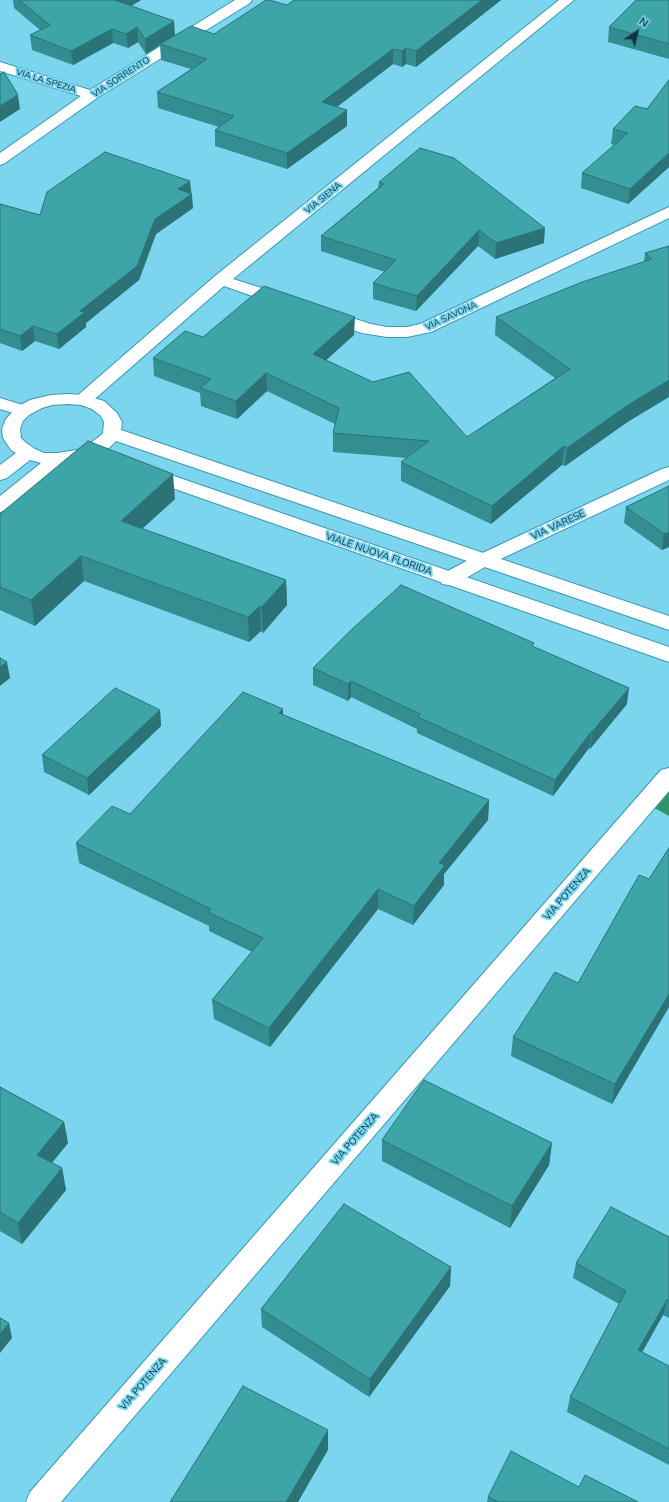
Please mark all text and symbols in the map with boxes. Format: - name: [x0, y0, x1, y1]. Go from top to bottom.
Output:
- north arrow: [617, 12, 657, 52]
- text: N: [636, 14, 651, 30]
- street label: VIA SORRENTO: [90, 54, 152, 100]
- street label: VIA LA SPEZIA: [15, 67, 77, 95]
- street label: VIA SIENA: [302, 180, 344, 216]
- street label: VIA SAVONA: [423, 299, 479, 333]
- street label: VIA VARESE: [529, 507, 587, 543]
- street label: VIALE NUOVA FLORIDA: [324, 530, 434, 578]
- street label: VIA POTENZA: [541, 865, 593, 923]
- street label: VIA POTENZA: [329, 1110, 381, 1168]
- street label: VIA POTENZA: [117, 1355, 169, 1413]

